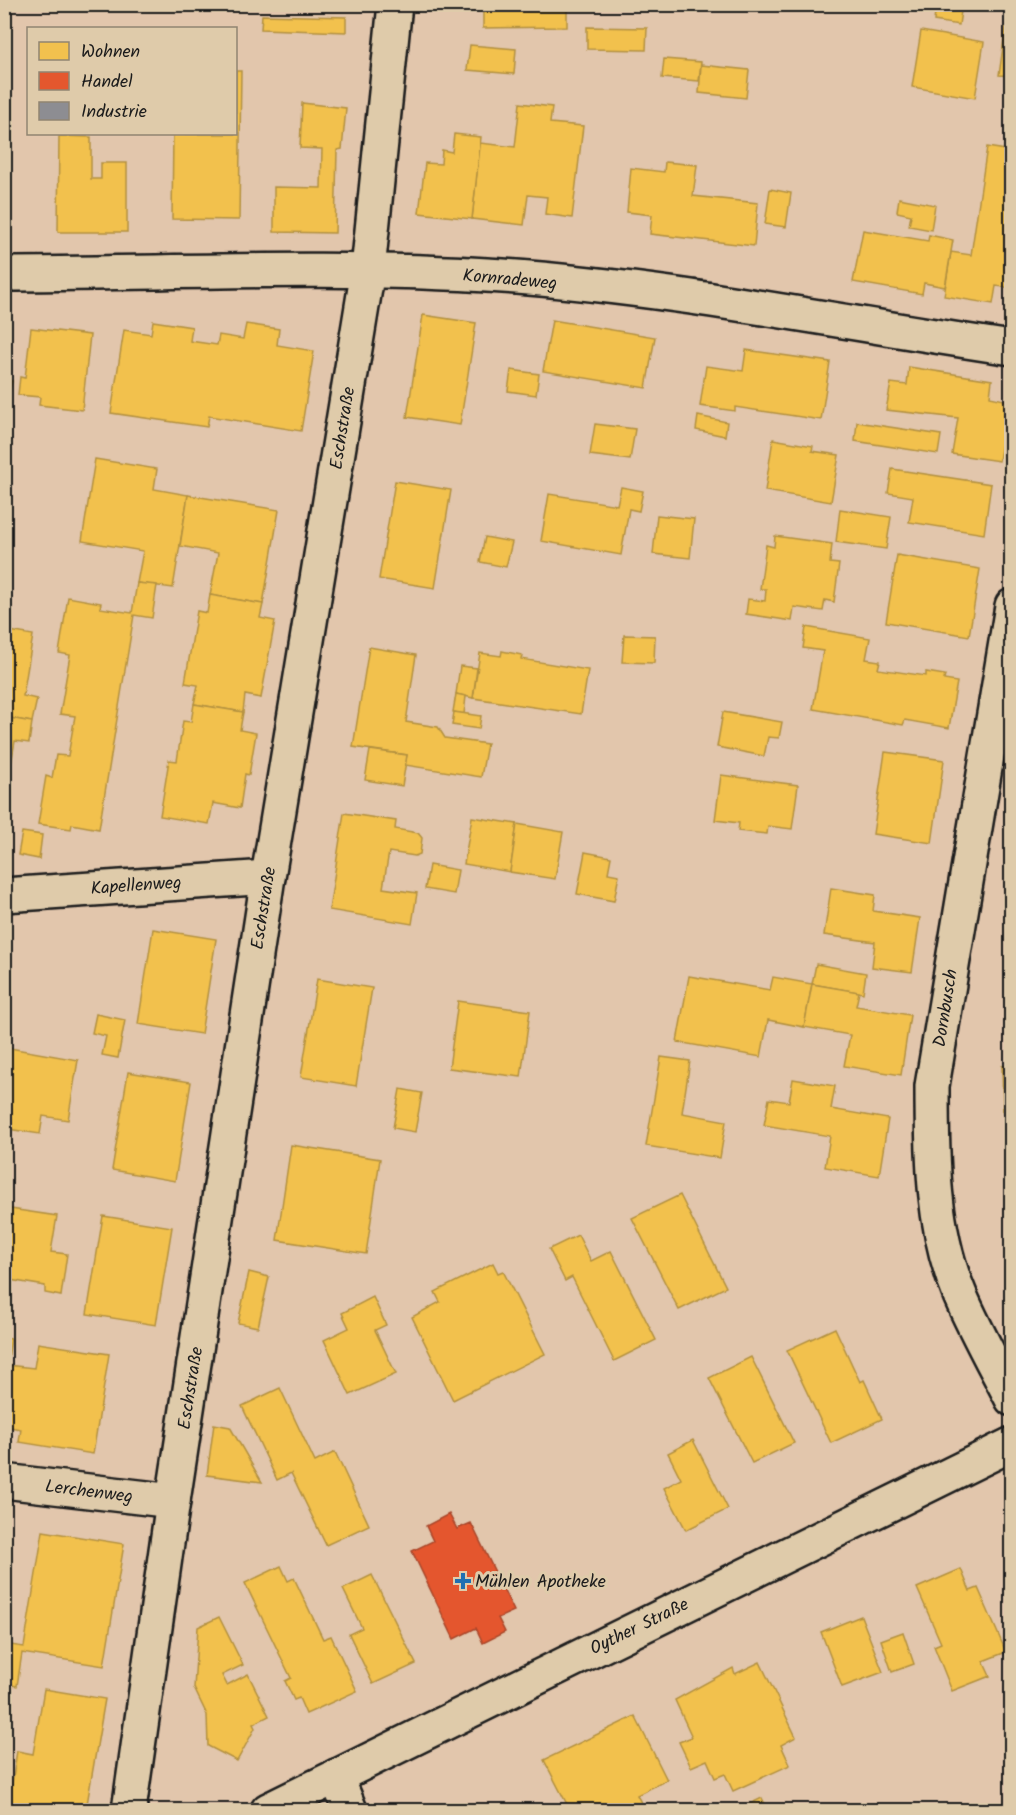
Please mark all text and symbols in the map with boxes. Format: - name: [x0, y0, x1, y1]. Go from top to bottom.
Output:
- legend: [27, 27, 237, 135]
- text: Wohnen: [81, 38, 140, 67]
- text: Handel: [81, 68, 133, 97]
- text: Industrie: [81, 98, 147, 127]
- street label: Kornradeweg: [461, 262, 558, 299]
- street label: Eschstraße: [323, 385, 364, 472]
- street label: Eschstraße: [244, 865, 285, 952]
- street label: Kapellenweg: [90, 869, 183, 904]
- street label: Dornbusch: [926, 967, 967, 1049]
- street label: Eschstraße: [171, 1345, 212, 1432]
- street label: Lerchenweg: [43, 1473, 134, 1512]
- place label: Mühlen Apotheke: [475, 1568, 606, 1597]
- marker: Mühlen Apotheke: [456, 1574, 470, 1588]
- street label: Oyther Straße: [585, 1591, 694, 1664]

